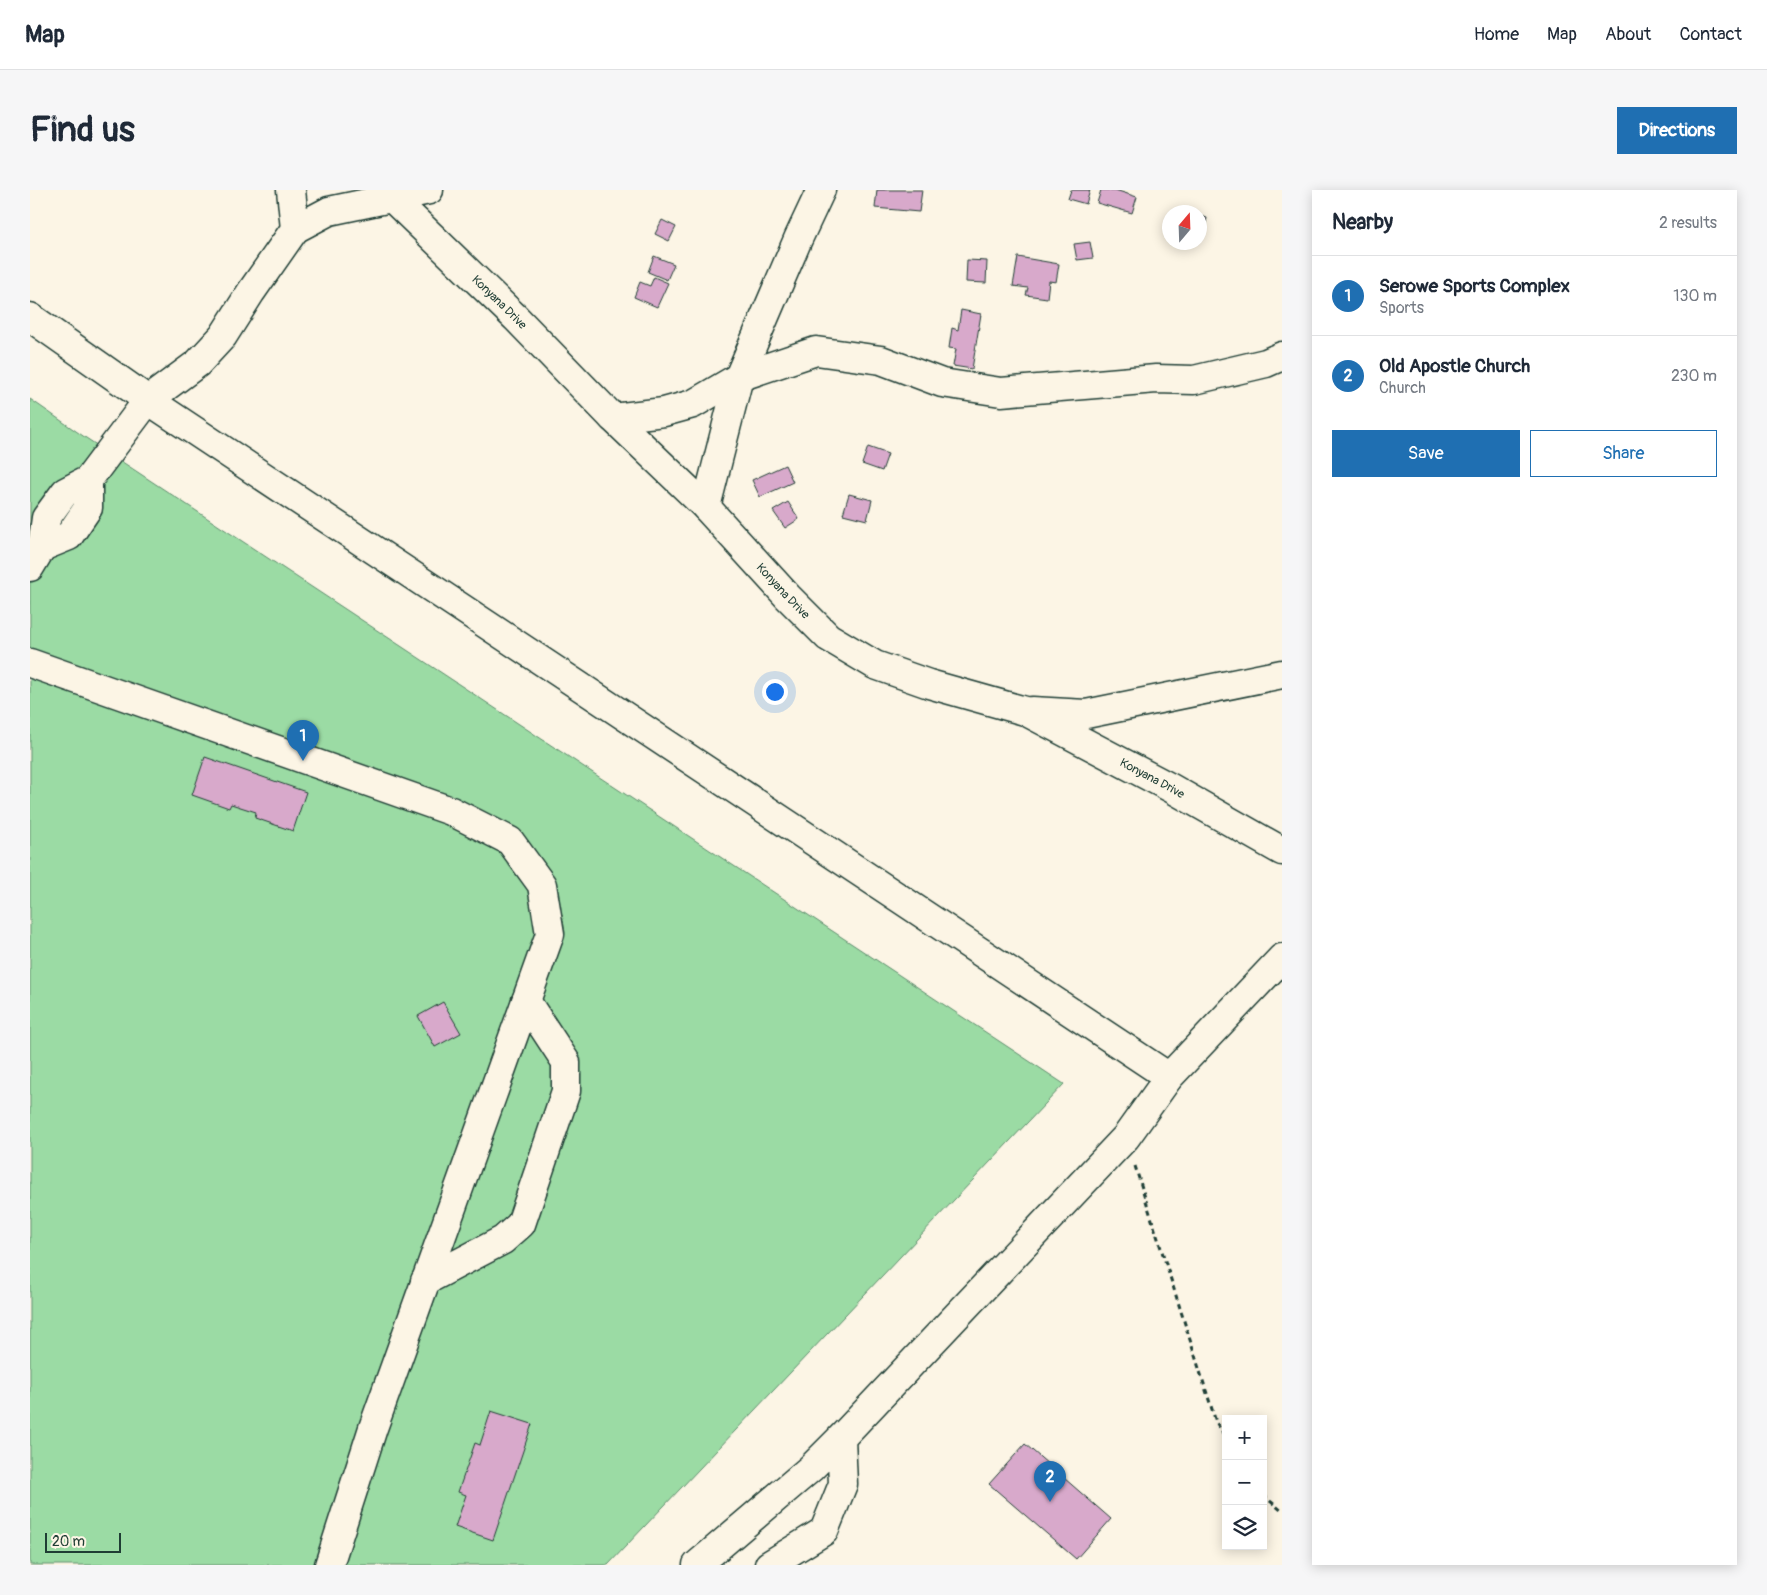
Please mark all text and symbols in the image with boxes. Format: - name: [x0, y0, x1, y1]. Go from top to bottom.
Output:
- text: Map: [25, 20, 65, 49]
- text: Home: [1474, 23, 1519, 46]
- text: Map: [1547, 23, 1577, 46]
- text: About: [1605, 23, 1651, 46]
- text: Contact: [1679, 23, 1742, 46]
- button: Directions: [1617, 107, 1737, 154]
- text: Find us: [30, 108, 135, 152]
- north arrow: [1162, 205, 1207, 250]
- text: Nearby: [1332, 209, 1393, 236]
- text: 2 results: [1659, 213, 1717, 233]
- street label: Konyana Drive: [468, 272, 530, 333]
- text: Serowe Sports Complex: [1379, 274, 1570, 298]
- text: 1: [1345, 286, 1351, 306]
- text: 130 m: [1673, 286, 1717, 306]
- text: Sports: [1379, 298, 1424, 318]
- text: Old Apostle Church: [1379, 354, 1530, 378]
- text: 2: [1344, 366, 1352, 386]
- text: 230 m: [1671, 366, 1717, 386]
- text: Church: [1379, 378, 1426, 398]
- button: Save: [1332, 430, 1520, 477]
- button: Share: [1530, 430, 1717, 477]
- street label: Konyana Drive: [753, 560, 813, 622]
- your location: [762, 679, 788, 705]
- pin: 1: [287, 720, 319, 761]
- street label: Konyana Drive: [1117, 755, 1187, 802]
- map controls: [1222, 1415, 1267, 1550]
- button: +: [1222, 1415, 1267, 1460]
- button: −: [1222, 1460, 1267, 1505]
- pin: 2: [1034, 1461, 1066, 1502]
- button: layers: [1222, 1505, 1267, 1550]
- scale bar: [45, 1530, 121, 1553]
- text: 20 m: [52, 1533, 85, 1550]

